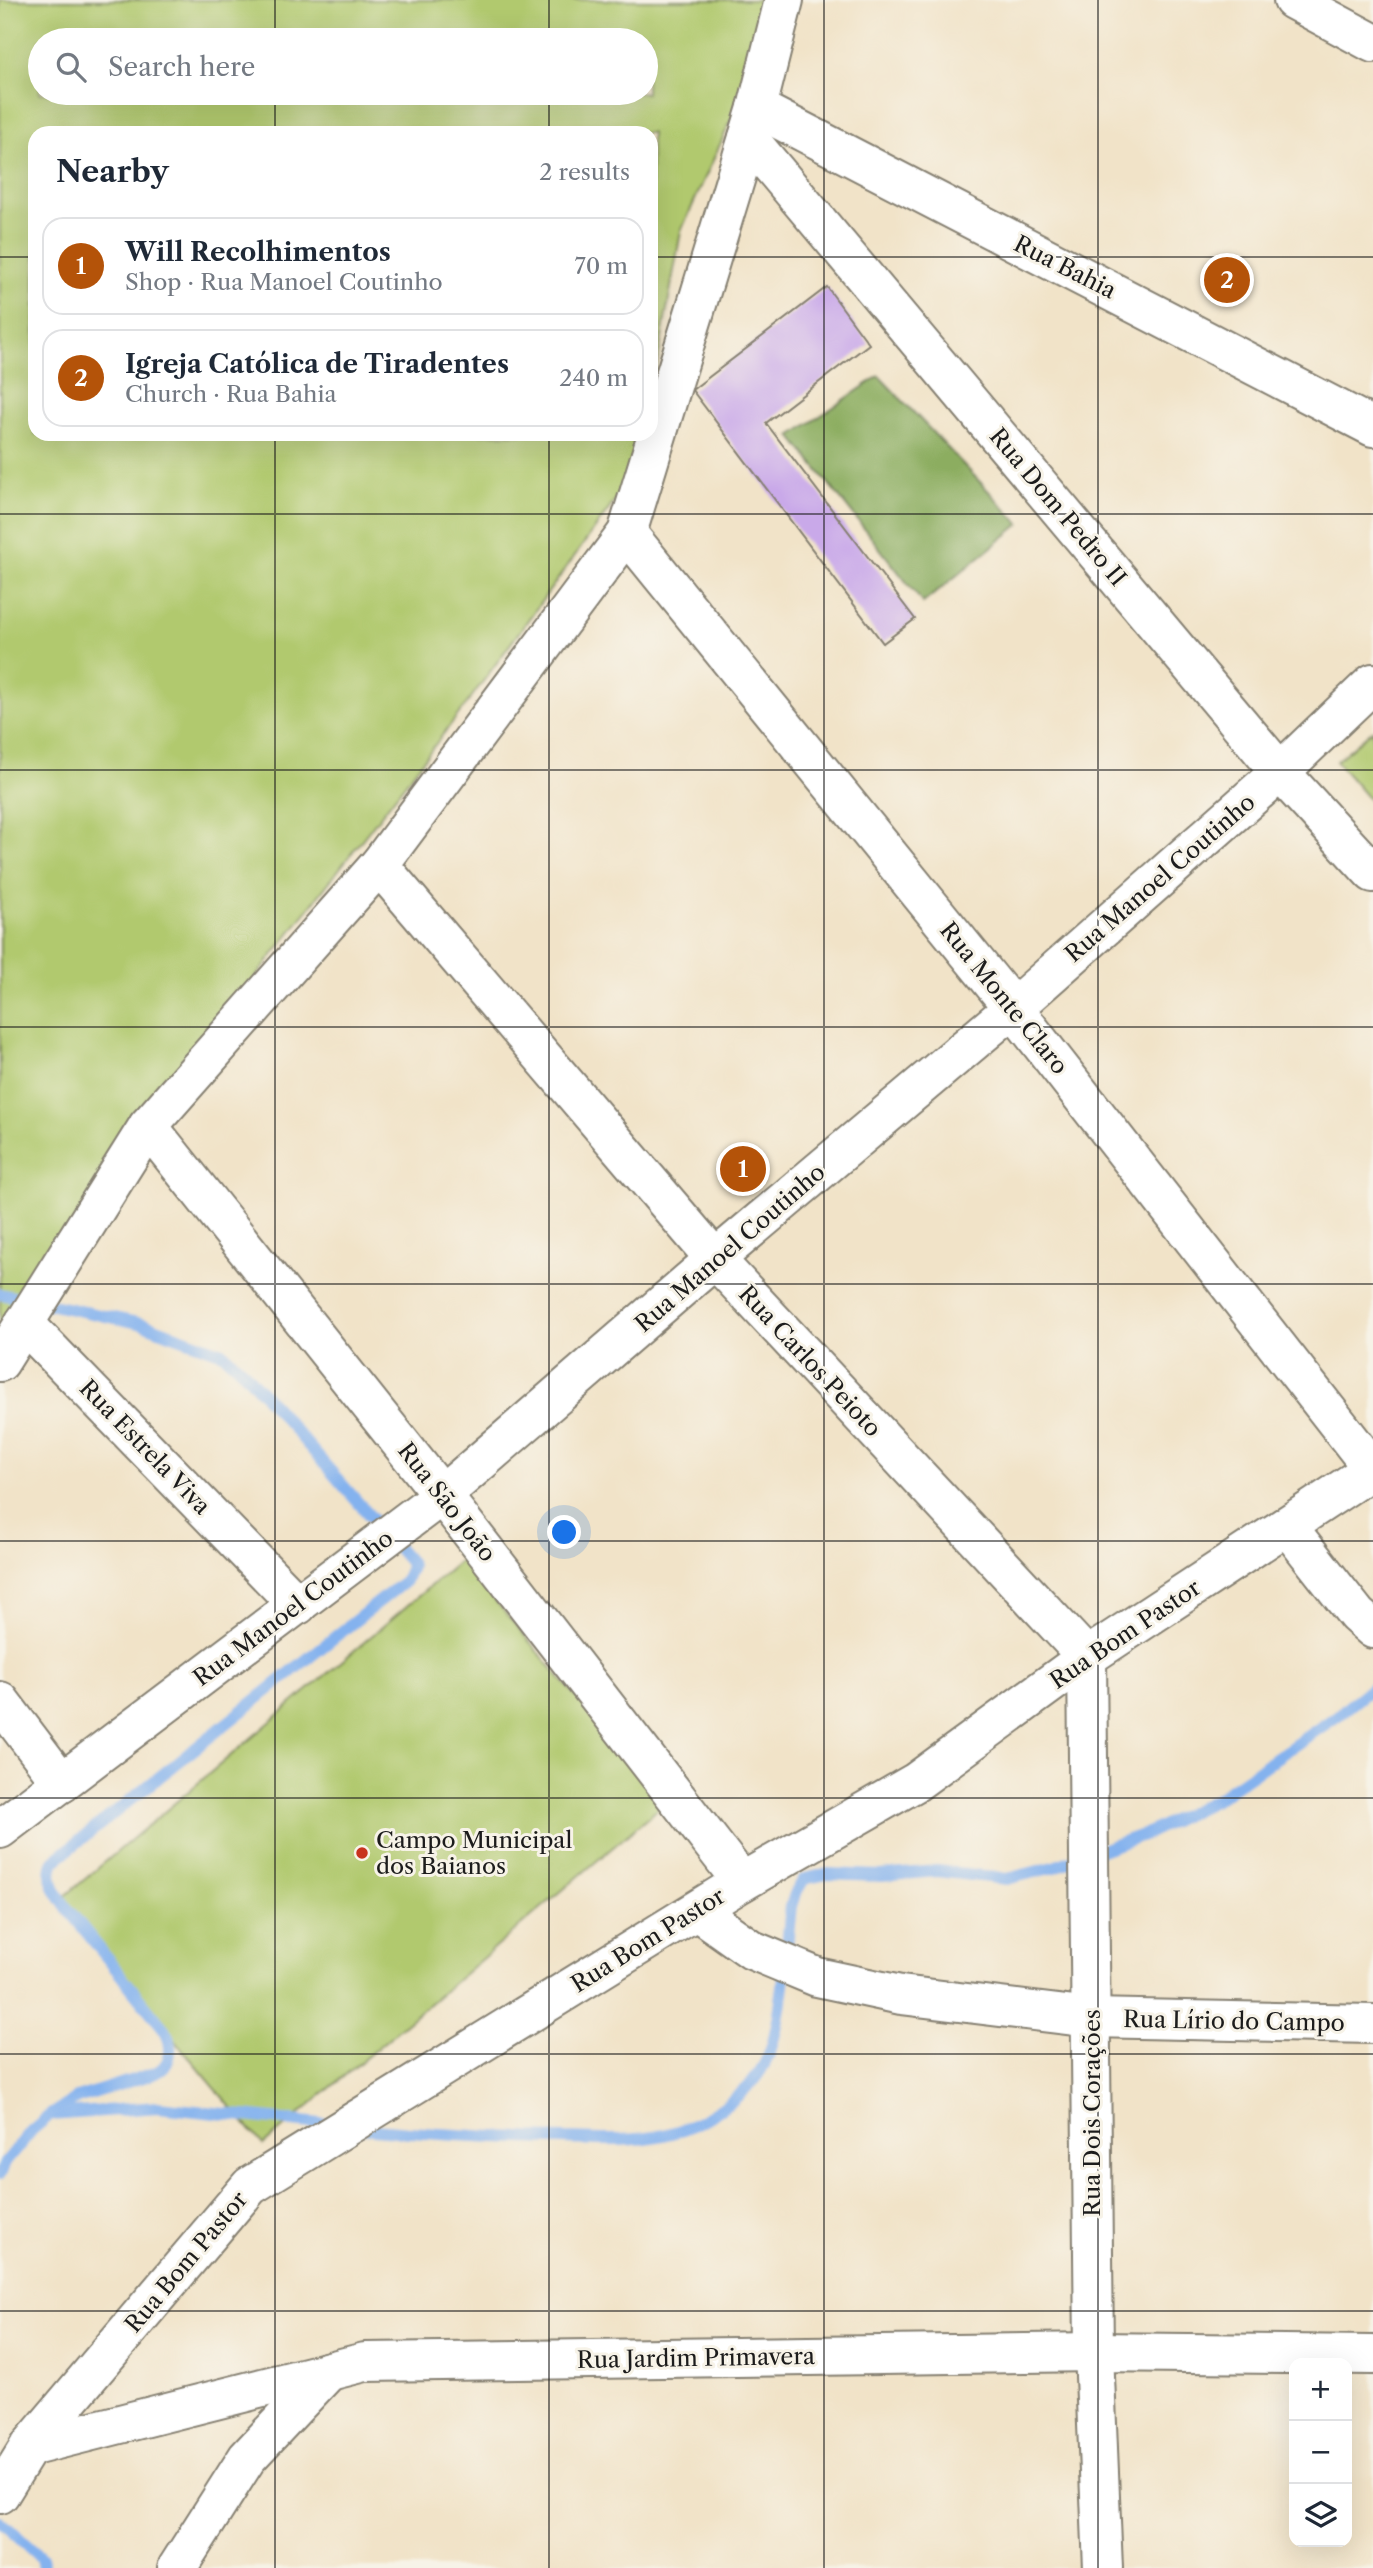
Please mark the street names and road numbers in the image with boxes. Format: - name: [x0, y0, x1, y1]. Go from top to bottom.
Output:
- street label: Rua Bahia: [1009, 229, 1121, 305]
- street label: Rua Dom Pedro II: [984, 422, 1132, 592]
- street label: Rua Manoel Coutinho: [1059, 788, 1261, 968]
- street label: Rua Monte Claro: [934, 916, 1074, 1080]
- street label: Rua Manoel Coutinho: [629, 1158, 831, 1338]
- street label: Rua Carlos Peioto: [733, 1280, 887, 1442]
- street label: Rua Estrela Viva: [74, 1374, 217, 1521]
- street label: Rua São João: [392, 1437, 502, 1567]
- street label: Rua Manoel Coutinho: [188, 1524, 398, 1692]
- street label: Rua Bom Pastor: [1044, 1573, 1206, 1695]
- street label: Rua Bom Pastor: [566, 1881, 730, 1998]
- street label: Rua Lírio do Campo: [1123, 2005, 1345, 2037]
- street label: Rua Dois Corações: [1078, 2009, 1106, 2217]
- street label: Rua Bom Pastor: [119, 2186, 253, 2338]
- street label: Rua Jardim Primavera: [577, 2342, 816, 2374]

